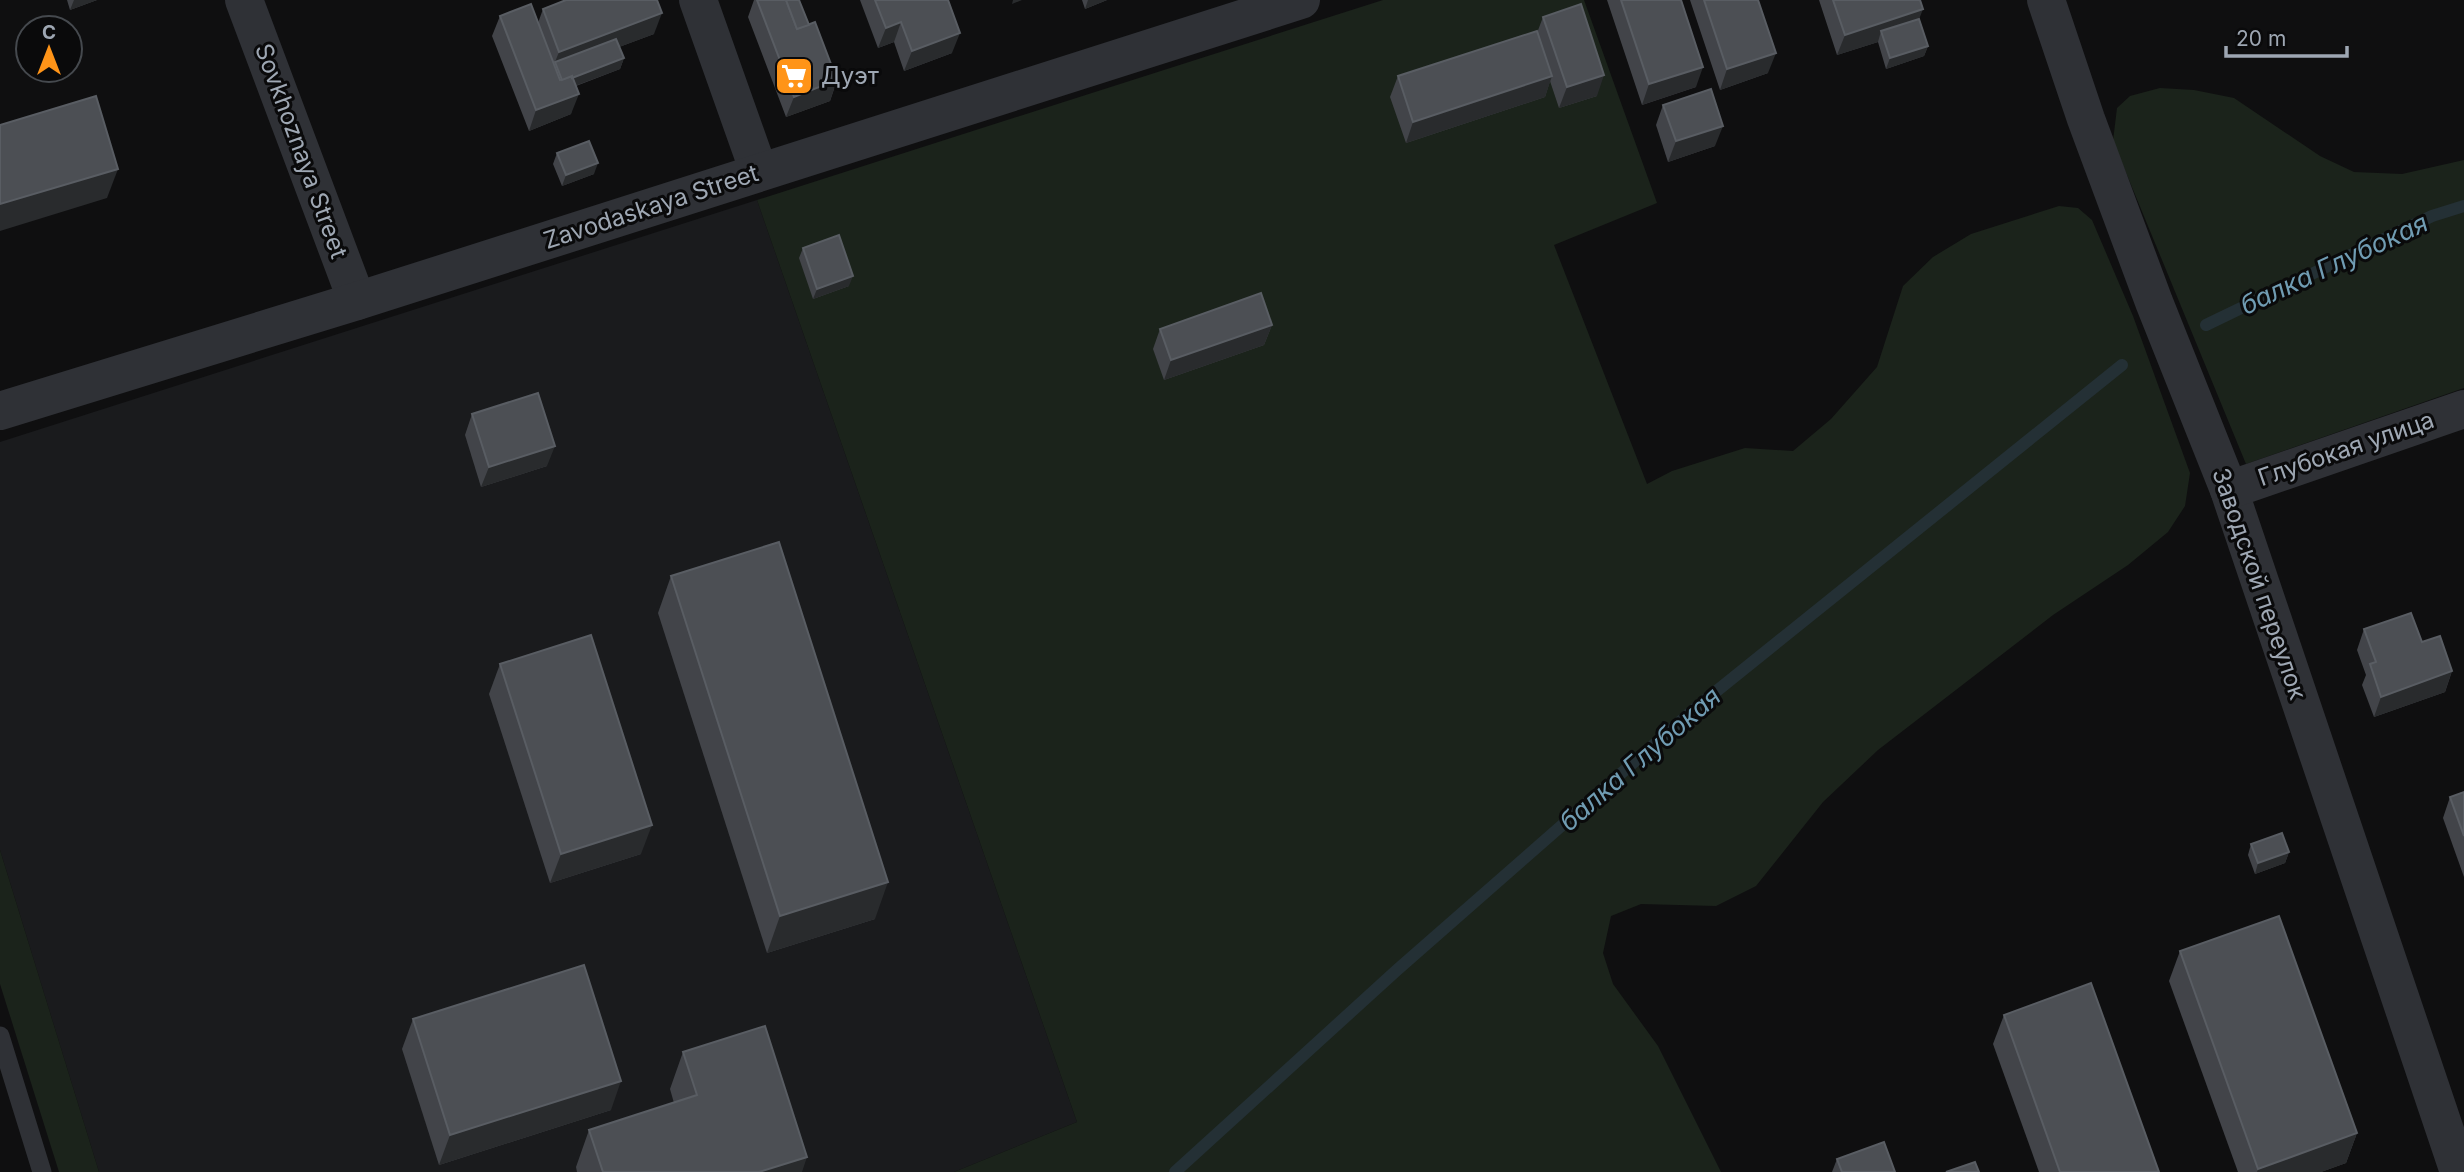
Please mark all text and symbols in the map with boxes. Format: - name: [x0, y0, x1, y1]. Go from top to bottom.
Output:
- north arrow: [14, 14, 84, 84]
- scale bar: [2226, 14, 2347, 58]
- text: С: [42, 21, 56, 44]
- text: 20 m: [2236, 26, 2286, 51]
- street label: Sovkhoznaya Street: [249, 40, 354, 262]
- supermarket icon: Дуэт: [773, 55, 815, 97]
- place label: Дуэт: [821, 61, 879, 90]
- street label: Zavodaskaya Street: [540, 158, 762, 255]
- water label: балка Глубокая: [2235, 207, 2433, 321]
- street label: Глубокая улица: [2254, 405, 2438, 492]
- street label: Заводской переулок: [2206, 464, 2313, 703]
- water label: балка Глубокая: [1553, 680, 1727, 837]

